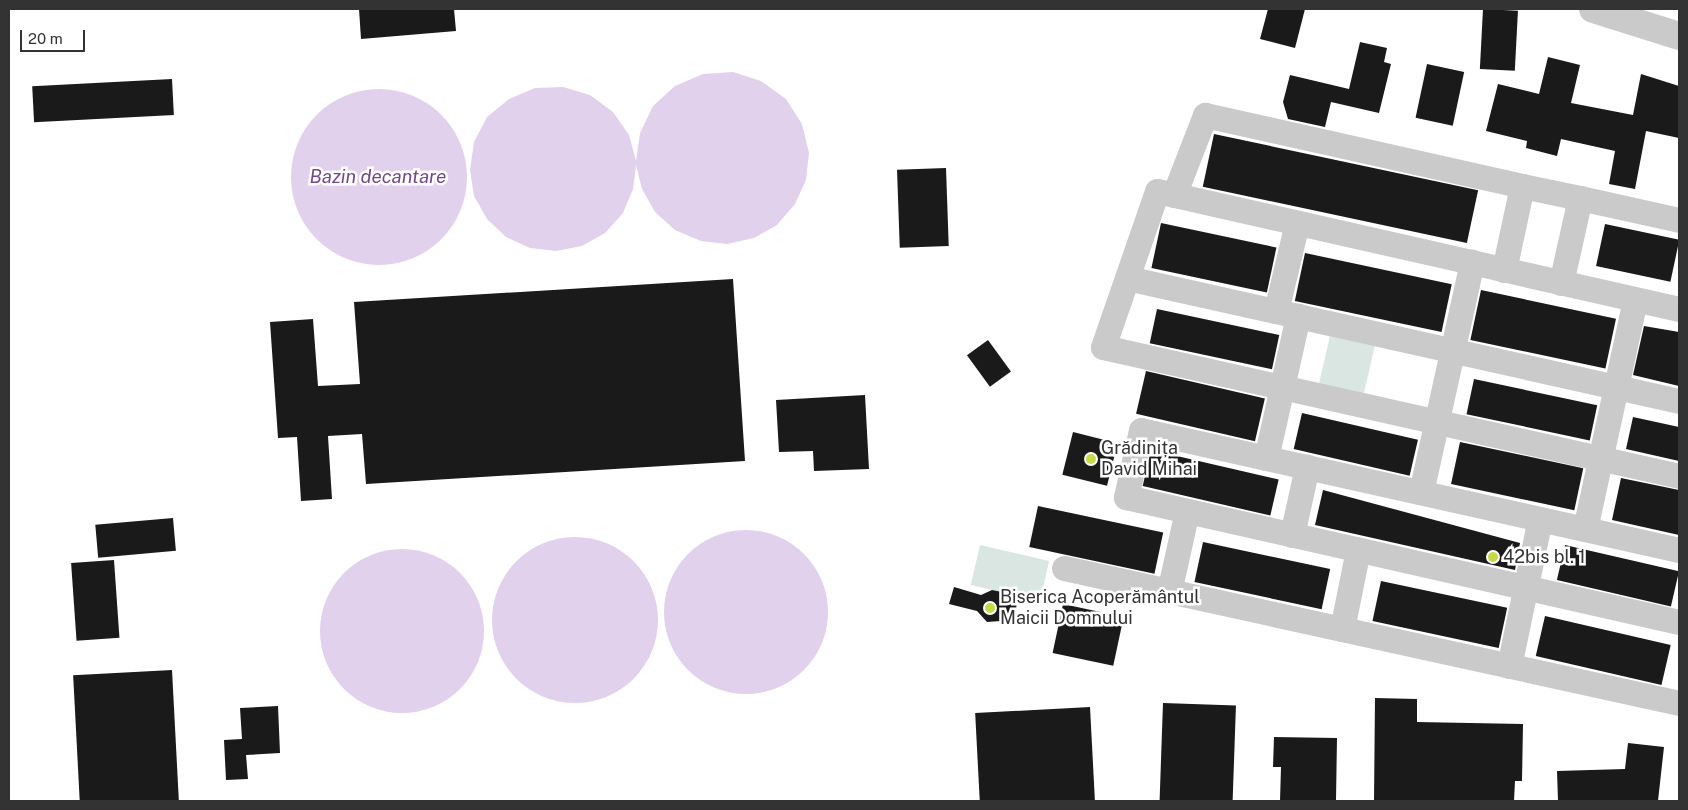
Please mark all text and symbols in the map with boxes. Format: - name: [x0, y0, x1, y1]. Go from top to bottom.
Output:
- scale bar: [22, 20, 88, 52]
- text: 20 m: [28, 30, 63, 47]
- water label: Bazin decantare: [309, 166, 447, 188]
- place label: Grădinița David Mihai: [1101, 438, 1197, 480]
- marker: Grădinița David Mihai: [1085, 453, 1097, 465]
- place label: 42bis bl. 1: [1503, 546, 1586, 568]
- marker: 42bis bl. 1: [1487, 551, 1499, 563]
- place label: Biserica Acoperământul Maicii Domnului: [1000, 587, 1200, 630]
- marker: Biserica Acoperământul Maicii Domnului: [984, 602, 996, 614]

